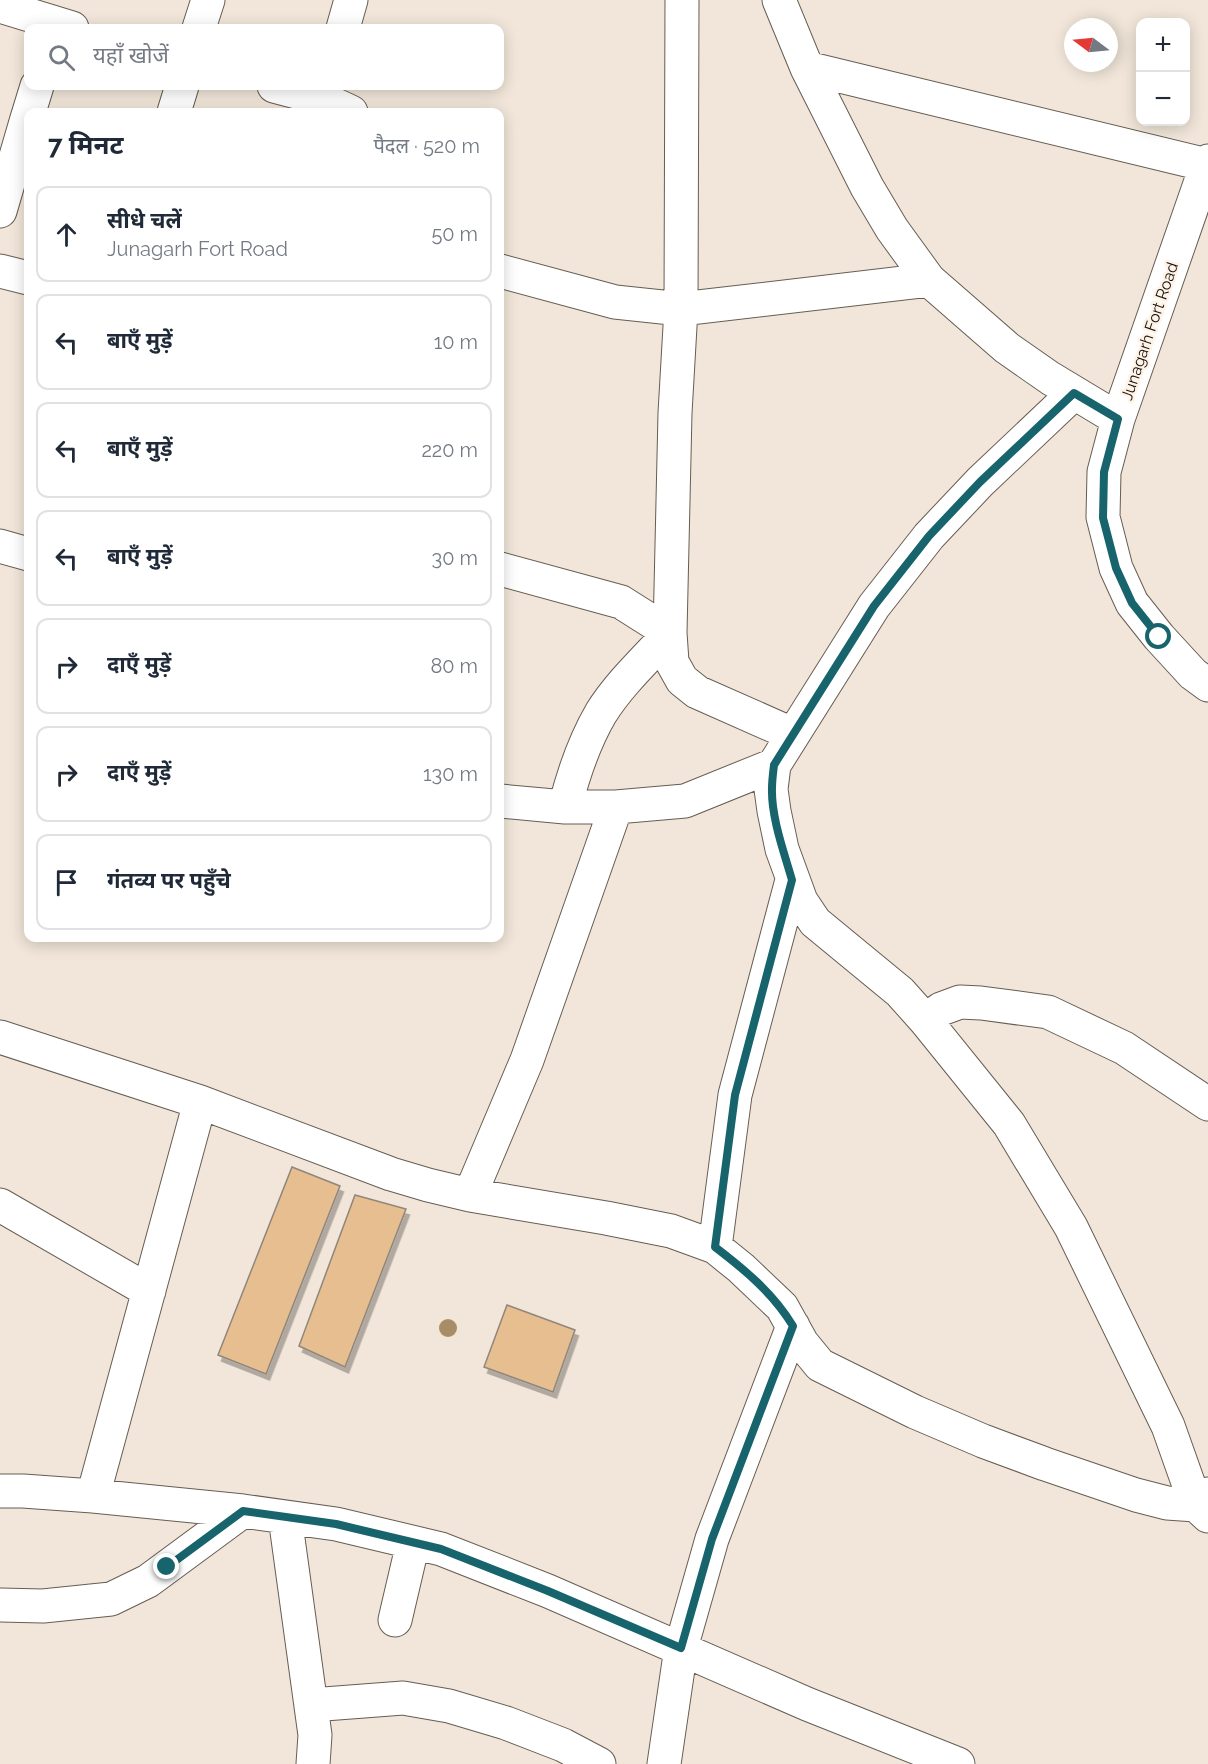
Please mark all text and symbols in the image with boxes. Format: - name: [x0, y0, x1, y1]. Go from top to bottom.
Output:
- north arrow: [1064, 18, 1118, 72]
- map controls: [1136, 18, 1190, 126]
- button: +: [1136, 18, 1190, 72]
- search box: [24, 24, 504, 90]
- icon: search: [45, 41, 78, 74]
- text: यहाँ खोजें: [93, 42, 169, 68]
- button: −: [1136, 72, 1190, 126]
- text: 7 मिनट: [48, 130, 123, 160]
- text: पैदल · 520 m: [373, 134, 480, 158]
- text: सीधे चलें: [107, 207, 182, 233]
- icon: ahead: [50, 218, 83, 251]
- text: 50 m: [431, 222, 478, 246]
- text: Junagarh Fort Road: [107, 237, 288, 261]
- street label: Junagarh Fort Road: [1117, 260, 1182, 403]
- icon: left: [50, 326, 83, 359]
- text: बाएँ मुड़ें: [107, 327, 173, 353]
- text: 10 m: [434, 330, 478, 354]
- icon: left: [50, 434, 83, 467]
- text: बाएँ मुड़ें: [107, 435, 173, 461]
- text: 220 m: [421, 438, 478, 462]
- icon: left: [50, 542, 83, 575]
- text: बाएँ मुड़ें: [107, 543, 173, 569]
- text: 30 m: [432, 546, 478, 570]
- route start: [1145, 623, 1171, 649]
- icon: right: [50, 650, 83, 683]
- text: दाएँ मुड़ें: [107, 651, 171, 677]
- text: 80 m: [430, 654, 478, 678]
- icon: right: [50, 758, 83, 791]
- text: दाएँ मुड़ें: [107, 759, 171, 785]
- text: 130 m: [423, 762, 478, 786]
- icon: arrive: [50, 866, 83, 899]
- text: गंतव्य पर पहुँचे: [107, 867, 231, 893]
- route end: [153, 1553, 179, 1579]

